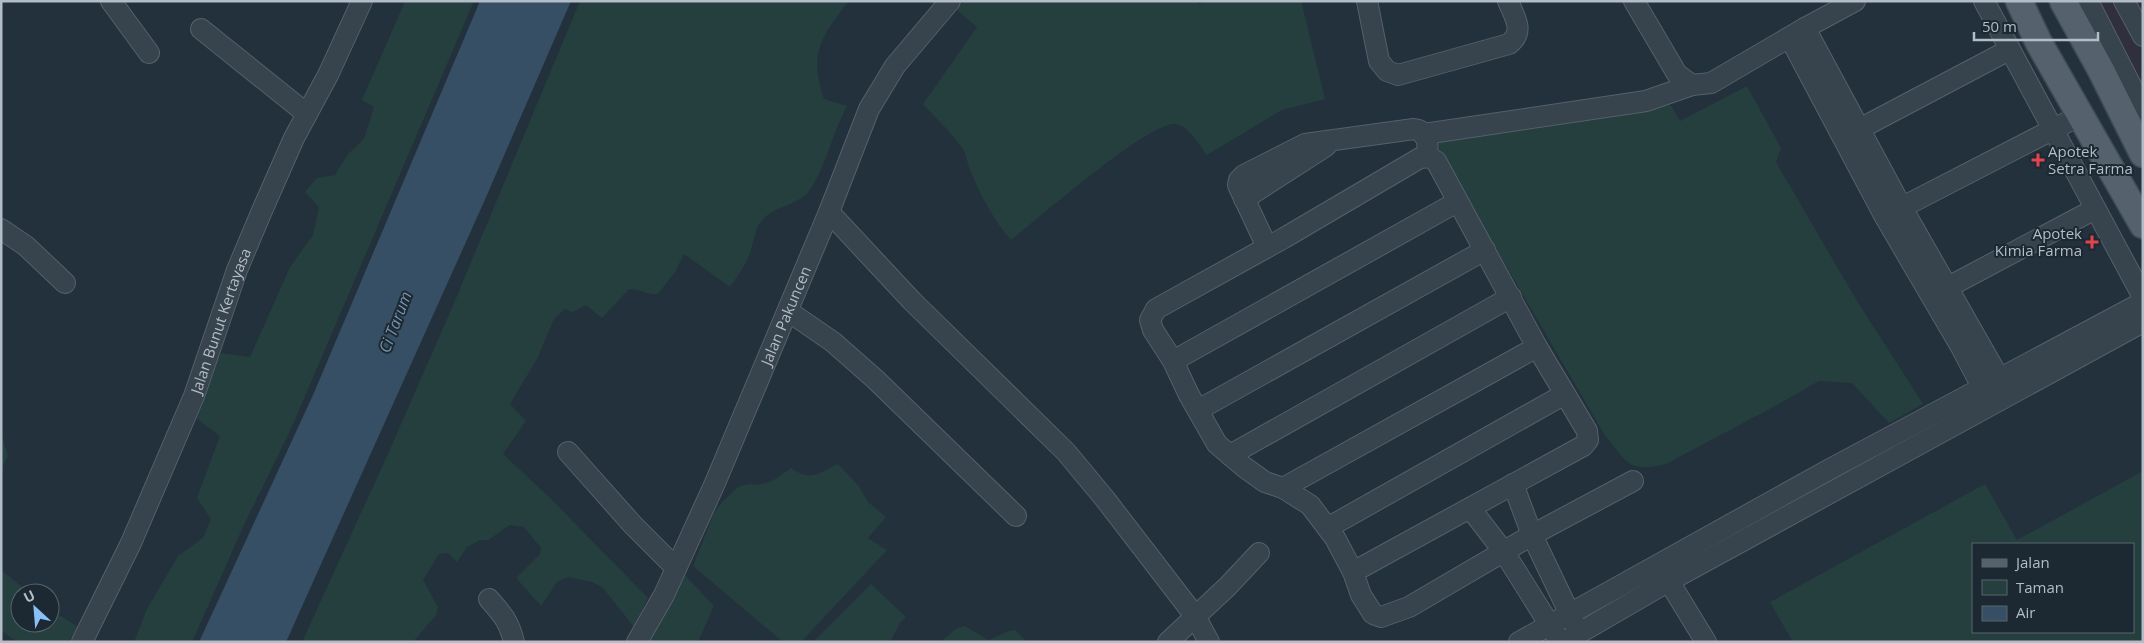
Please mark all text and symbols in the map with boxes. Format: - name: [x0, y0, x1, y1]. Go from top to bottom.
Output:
- scale bar: [1974, 10, 2098, 42]
- text: 50 m: [1982, 16, 2017, 36]
- place label: Apotek Setra Farma: [2048, 141, 2133, 178]
- marker: Apotek Setra Farma: [2032, 154, 2044, 166]
- place label: Apotek Kimia Farma: [1995, 223, 2082, 260]
- marker: Apotek Kimia Farma: [2086, 236, 2098, 248]
- street label: Jalan Bunut Kertayasa: [185, 245, 255, 398]
- street label: Jalan Pakuncen: [755, 263, 815, 370]
- water label: Ci Tarum: [373, 288, 417, 356]
- legend: [1972, 543, 2134, 633]
- text: Jalan: [2014, 552, 2050, 572]
- text: Taman: [2016, 577, 2064, 597]
- north arrow: [10, 583, 60, 633]
- text: U: [20, 585, 38, 607]
- text: Air: [2016, 602, 2035, 622]

